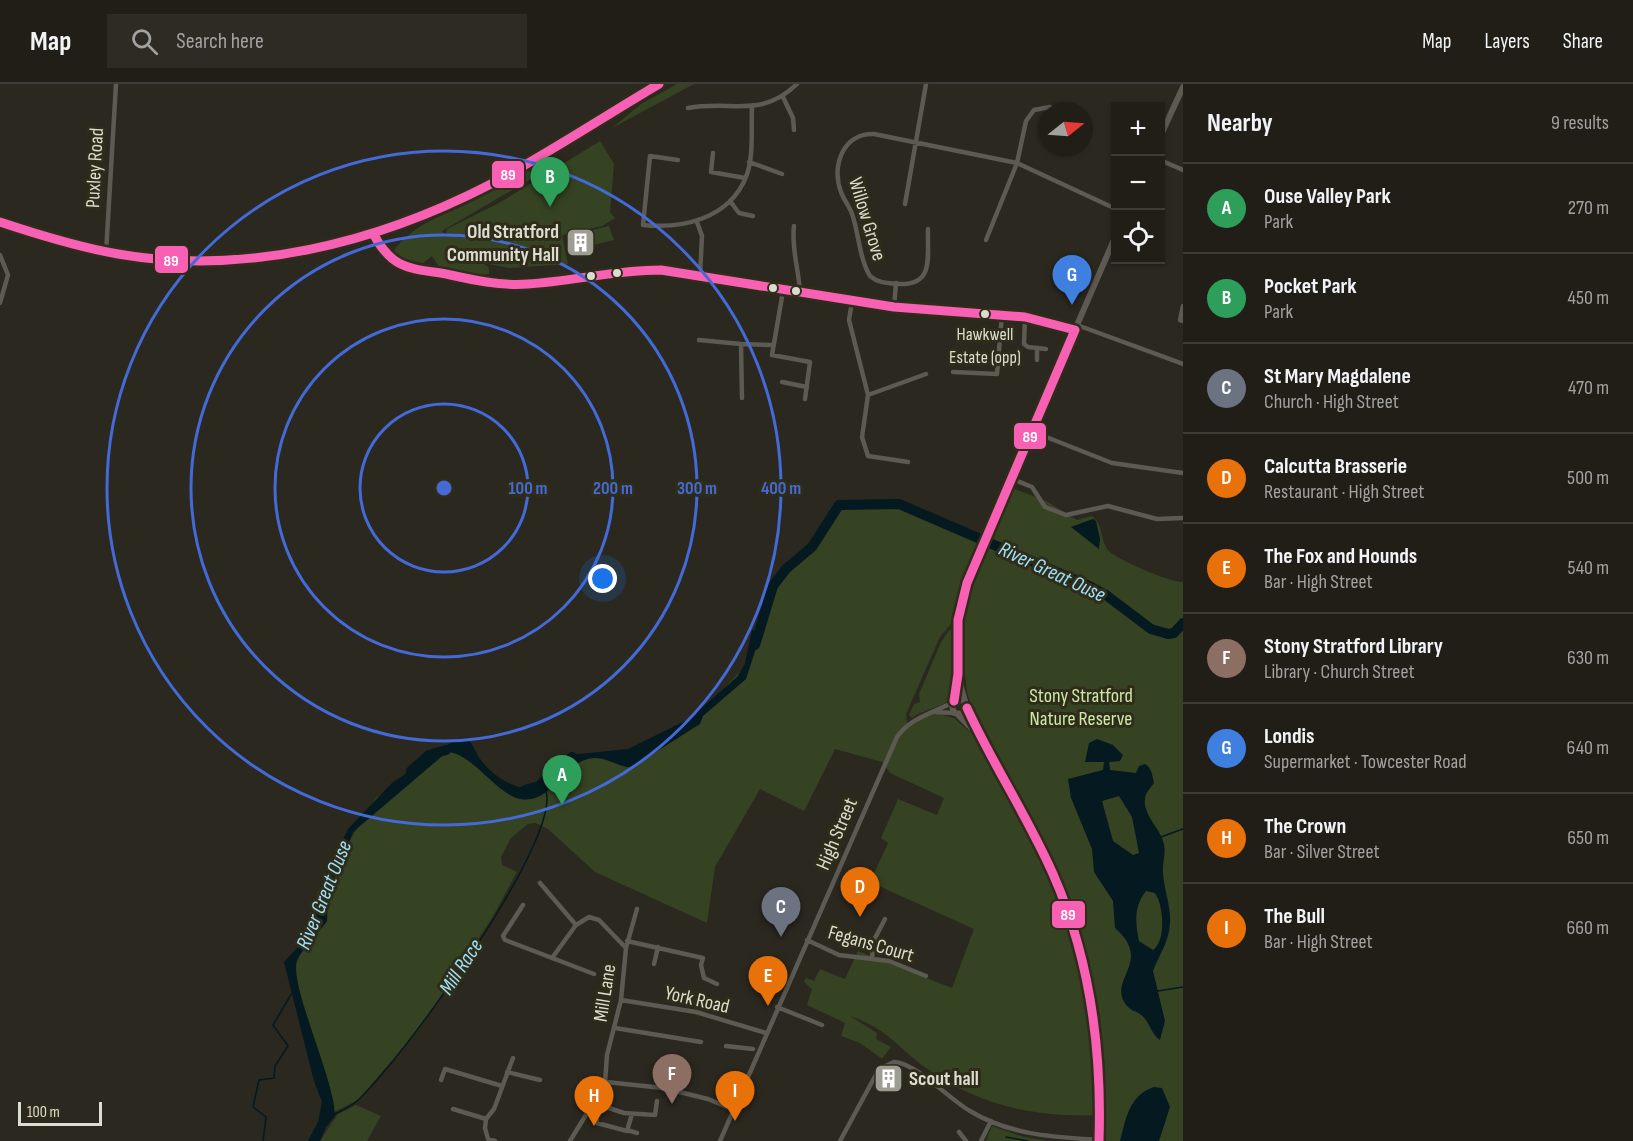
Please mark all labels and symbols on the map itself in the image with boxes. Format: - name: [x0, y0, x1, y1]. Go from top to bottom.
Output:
- north arrow: [1039, 102, 1093, 156]
- street label: Puxley Road: [81, 127, 109, 209]
- pin: B: [530, 158, 570, 207]
- line badge: 89: [491, 160, 525, 189]
- text: 89: [500, 166, 516, 185]
- street label: Willow Grove: [843, 174, 891, 264]
- place label: Old Stratford Community Hall: [447, 220, 559, 267]
- building icon: Old Stratford Community Hall: [564, 227, 596, 259]
- line badge: 89: [154, 245, 189, 274]
- text: 89: [163, 252, 179, 271]
- pin: G: [1052, 256, 1092, 305]
- unlabelled marker: [611, 267, 623, 279]
- unlabelled marker: [585, 270, 597, 282]
- unlabelled marker: [767, 282, 779, 294]
- unlabelled marker: [790, 285, 802, 297]
- marker: Hawkwell Estate (opp): [979, 308, 991, 320]
- place label: Hawkwell Estate (opp): [949, 324, 1021, 368]
- line badge: 89: [1013, 422, 1047, 450]
- text: 89: [1022, 428, 1038, 447]
- centre of rings: [434, 478, 454, 498]
- text: 100 m: [509, 478, 548, 499]
- text: 200 m: [593, 478, 633, 499]
- text: 300 m: [677, 478, 717, 499]
- text: 400 m: [761, 478, 801, 499]
- water label: River Great Ouse: [995, 536, 1109, 608]
- your location: [588, 564, 617, 593]
- park label: Stony Stratford Nature Reserve: [1029, 684, 1133, 731]
- pin: A: [542, 756, 582, 805]
- street label: High Street: [811, 794, 863, 874]
- water label: River Great Ouse: [291, 837, 357, 953]
- pin: D: [840, 868, 880, 917]
- pin: C: [762, 888, 800, 937]
- line badge: 89: [1051, 900, 1086, 929]
- text: 89: [1060, 906, 1076, 925]
- street label: Fegans Court: [825, 920, 917, 968]
- water label: Mill Race: [434, 935, 488, 999]
- pin: E: [748, 956, 788, 1006]
- street label: Mill Lane: [589, 963, 621, 1023]
- street label: York Road: [662, 981, 732, 1019]
- pin: F: [652, 1054, 692, 1104]
- building icon: Scout hall: [872, 1063, 904, 1095]
- place label: Scout hall: [909, 1067, 979, 1091]
- pin: I: [716, 1072, 754, 1121]
- pin: H: [574, 1076, 614, 1126]
- scale bar: [18, 1099, 102, 1126]

